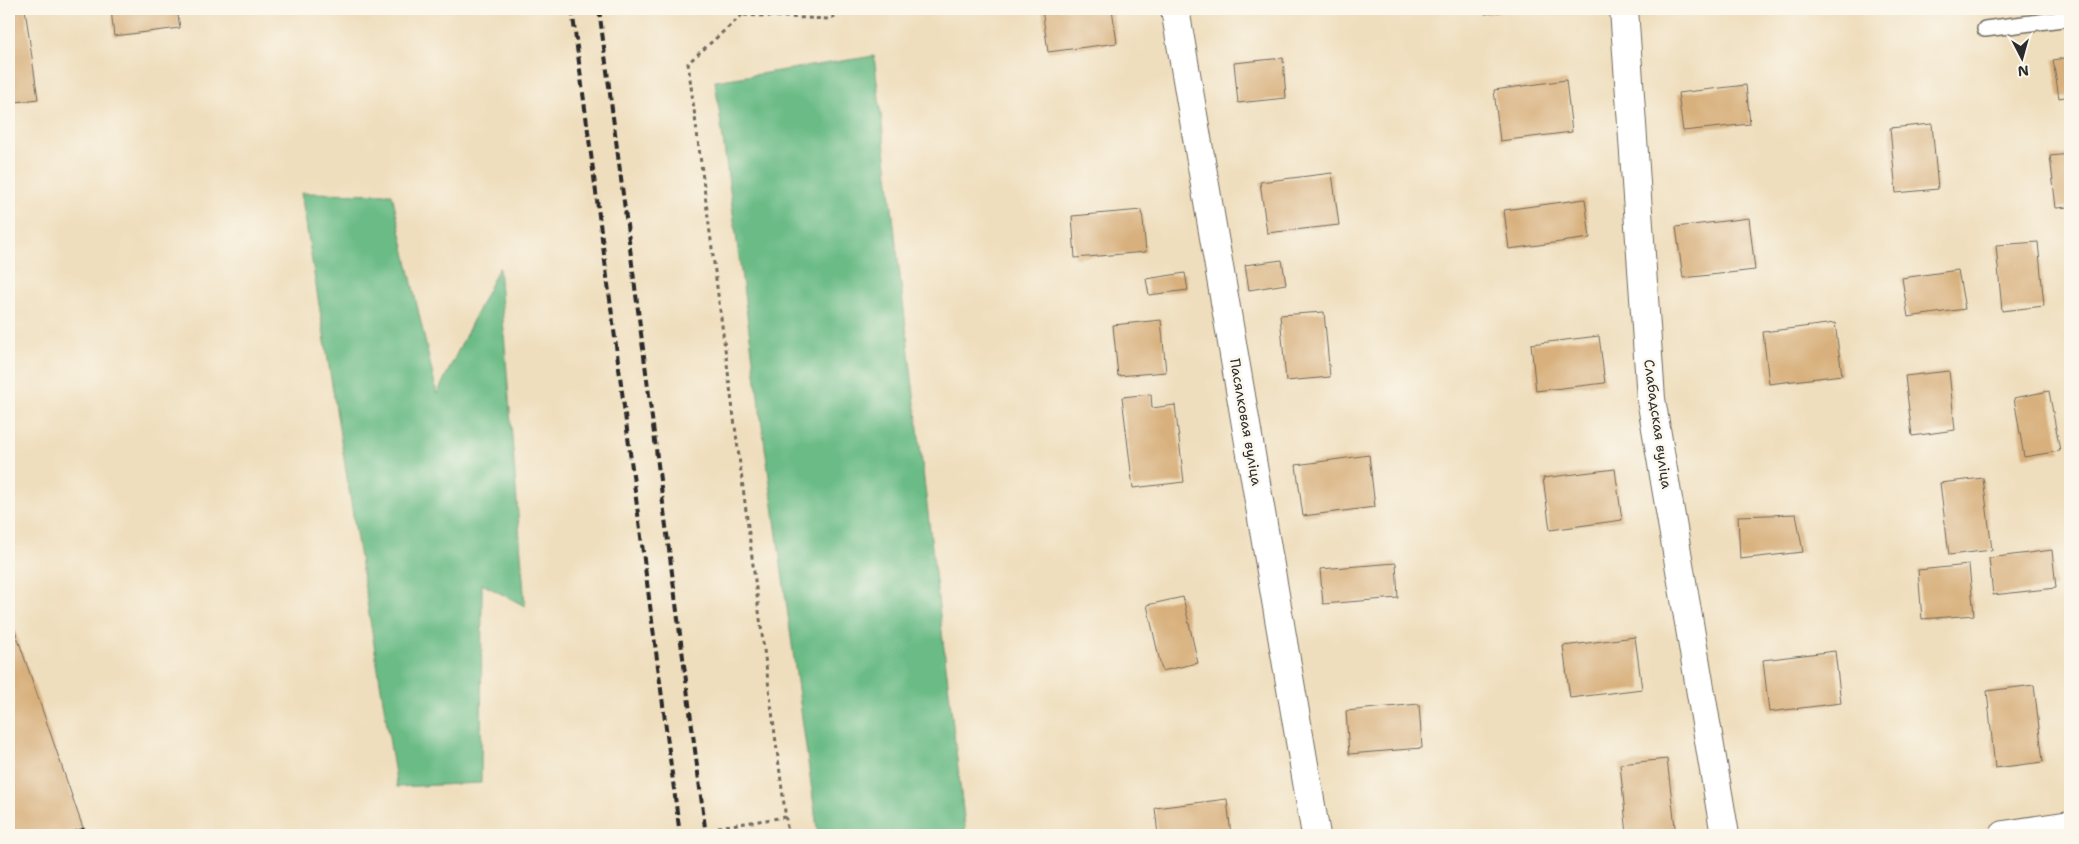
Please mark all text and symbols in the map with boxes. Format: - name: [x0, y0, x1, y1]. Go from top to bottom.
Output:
- north arrow: [1996, 32, 2046, 82]
- text: N: [2017, 61, 2030, 80]
- street label: Пасялковая вуліца: [1226, 357, 1266, 487]
- street label: Слабадская вуліца: [1640, 358, 1676, 490]

